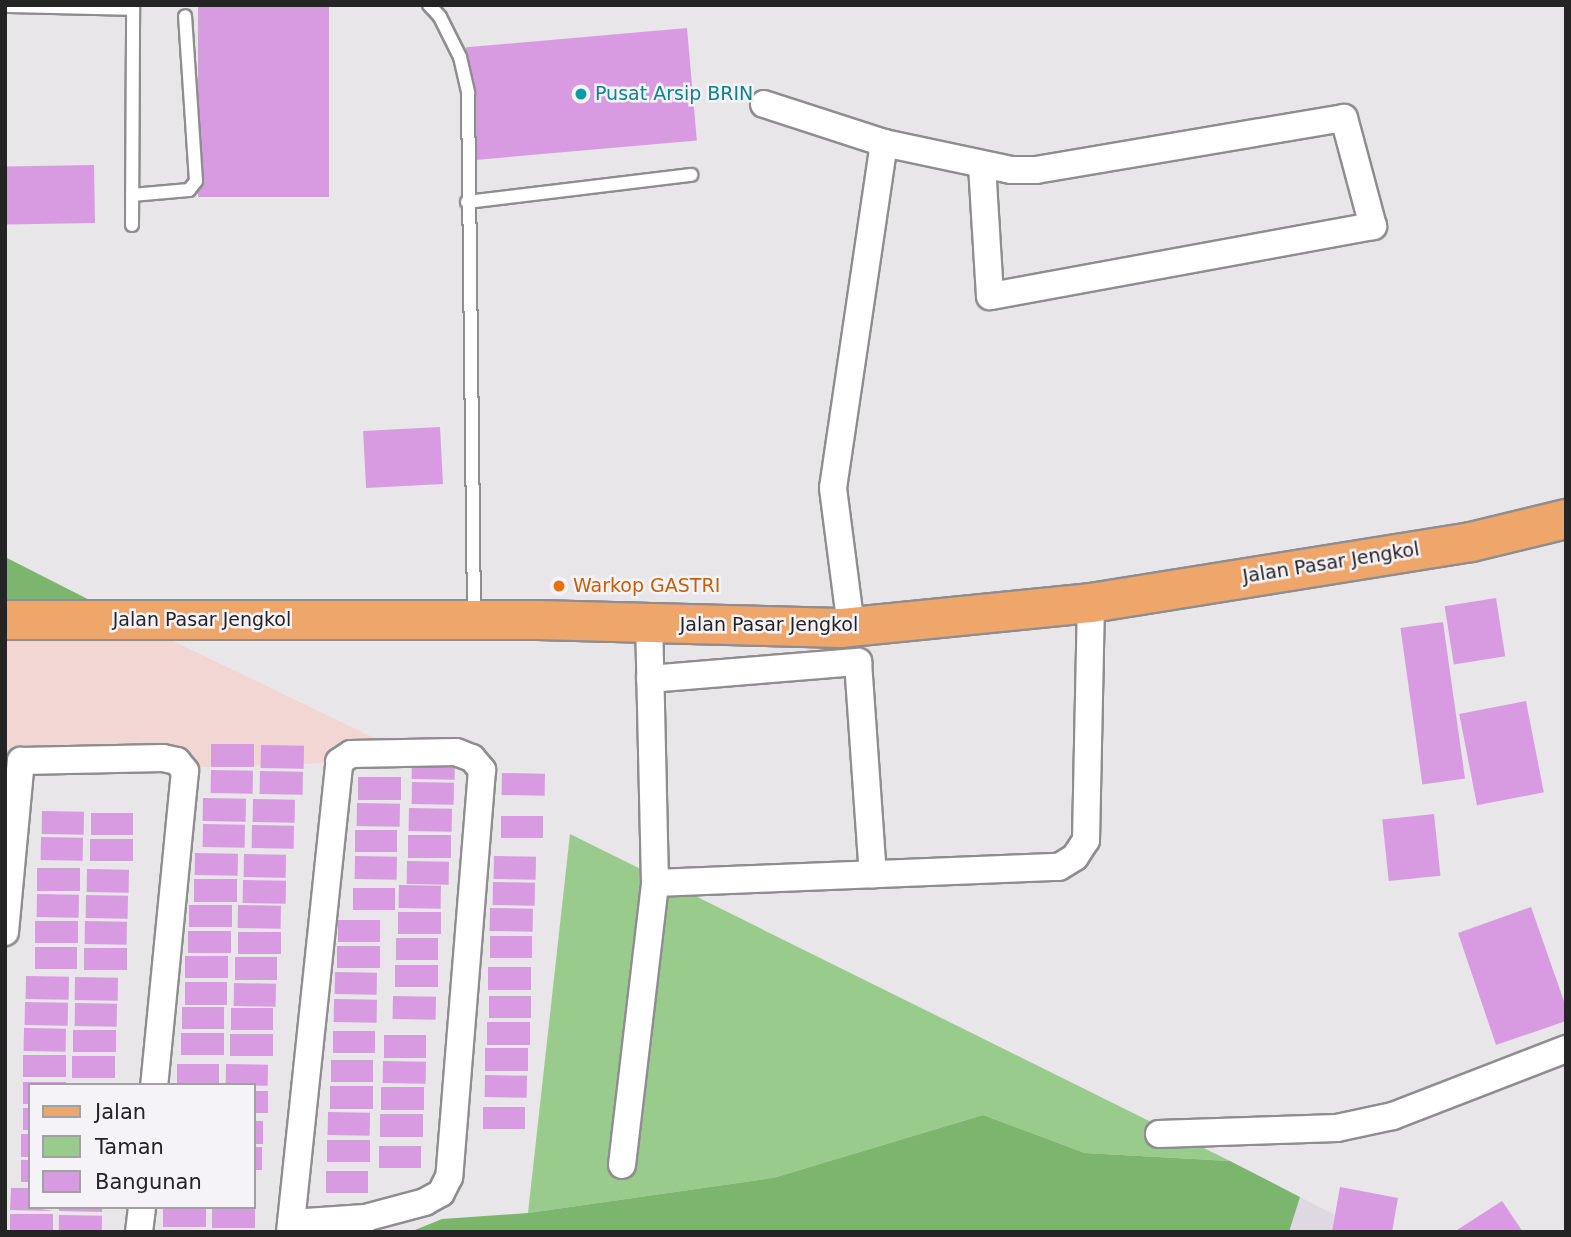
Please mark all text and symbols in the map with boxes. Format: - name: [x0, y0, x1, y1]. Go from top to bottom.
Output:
- place label: Pusat Arsip BRIN: [595, 83, 753, 105]
- marker: Pusat Arsip BRIN: [573, 86, 589, 102]
- street label: Jalan Pasar Jengkol: [1241, 538, 1421, 588]
- place label: Warkop GASTRI: [573, 575, 720, 597]
- marker: Warkop GASTRI: [551, 578, 567, 594]
- street label: Jalan Pasar Jengkol: [113, 609, 291, 631]
- street label: Jalan Pasar Jengkol: [680, 614, 858, 636]
- legend: [28, 1083, 256, 1209]
- text: Jalan: [95, 1100, 146, 1124]
- text: Taman: [95, 1135, 164, 1159]
- text: Bangunan: [95, 1170, 202, 1194]

